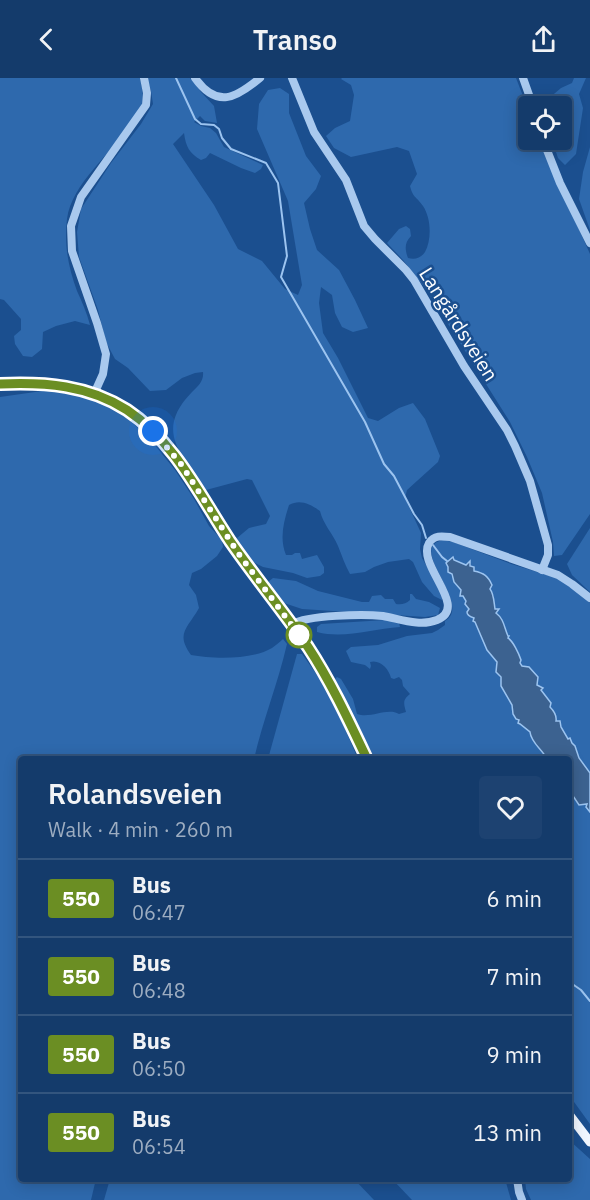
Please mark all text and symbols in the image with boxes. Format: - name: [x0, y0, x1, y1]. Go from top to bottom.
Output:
- text: Transo: [253, 22, 337, 57]
- icon: back: [30, 23, 63, 56]
- icon: share: [527, 23, 560, 56]
- map controls: [518, 96, 572, 150]
- button: locate: [518, 96, 572, 150]
- street label: Langårdsveien: [413, 262, 505, 386]
- your location: [138, 416, 168, 446]
- unlabelled marker: [286, 622, 312, 648]
- text: Rolandsveien: [48, 775, 223, 812]
- button: heart: [479, 776, 542, 839]
- text: Walk · 4 min · 260 m: [48, 816, 233, 843]
- text: Bus: [132, 870, 171, 899]
- text: 550: [62, 884, 100, 912]
- text: 6 min: [486, 884, 542, 913]
- text: 06:47: [132, 899, 186, 926]
- text: Bus: [132, 948, 171, 977]
- text: 550: [62, 962, 100, 990]
- text: 7 min: [486, 962, 542, 991]
- text: 06:48: [132, 977, 186, 1004]
- text: Bus: [132, 1026, 171, 1055]
- text: 550: [62, 1040, 100, 1068]
- text: 9 min: [486, 1040, 542, 1069]
- text: 06:50: [132, 1055, 186, 1082]
- text: Bus: [132, 1104, 171, 1133]
- text: 550: [62, 1118, 100, 1146]
- text: 13 min: [473, 1118, 542, 1147]
- text: 06:54: [132, 1133, 186, 1160]

